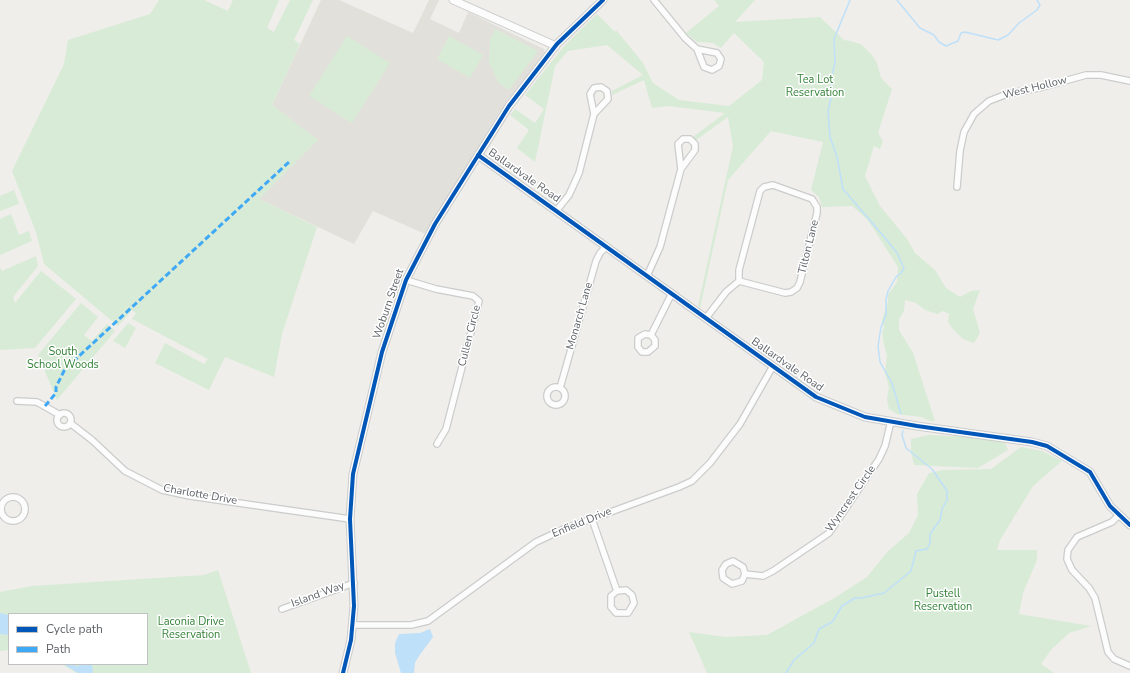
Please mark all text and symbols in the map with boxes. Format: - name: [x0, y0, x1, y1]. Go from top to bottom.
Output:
- park label: Tea Lot Reservation: [786, 73, 844, 99]
- street label: West Hollow: [1002, 74, 1068, 102]
- street label: Ballardvale Road: [486, 146, 562, 206]
- street label: Tilton Lane: [796, 219, 822, 275]
- street label: Woburn Street: [371, 267, 407, 341]
- street label: Monarch Lane: [564, 281, 596, 351]
- street label: Cullen Circle: [456, 304, 484, 368]
- street label: Ballardvale Road: [749, 335, 825, 395]
- park label: South School Woods: [27, 345, 99, 371]
- street label: Wyncrest Circle: [823, 463, 879, 535]
- street label: Charlotte Drive: [162, 482, 238, 508]
- street label: Enfield Drive: [550, 505, 614, 541]
- street label: Island Way: [290, 579, 346, 611]
- park label: Pustell Reservation: [914, 587, 972, 613]
- legend: [8, 613, 148, 665]
- park label: Laconia Drive Reservation: [158, 615, 224, 641]
- text: Cycle path: [46, 621, 103, 637]
- text: Path: [46, 641, 71, 657]

